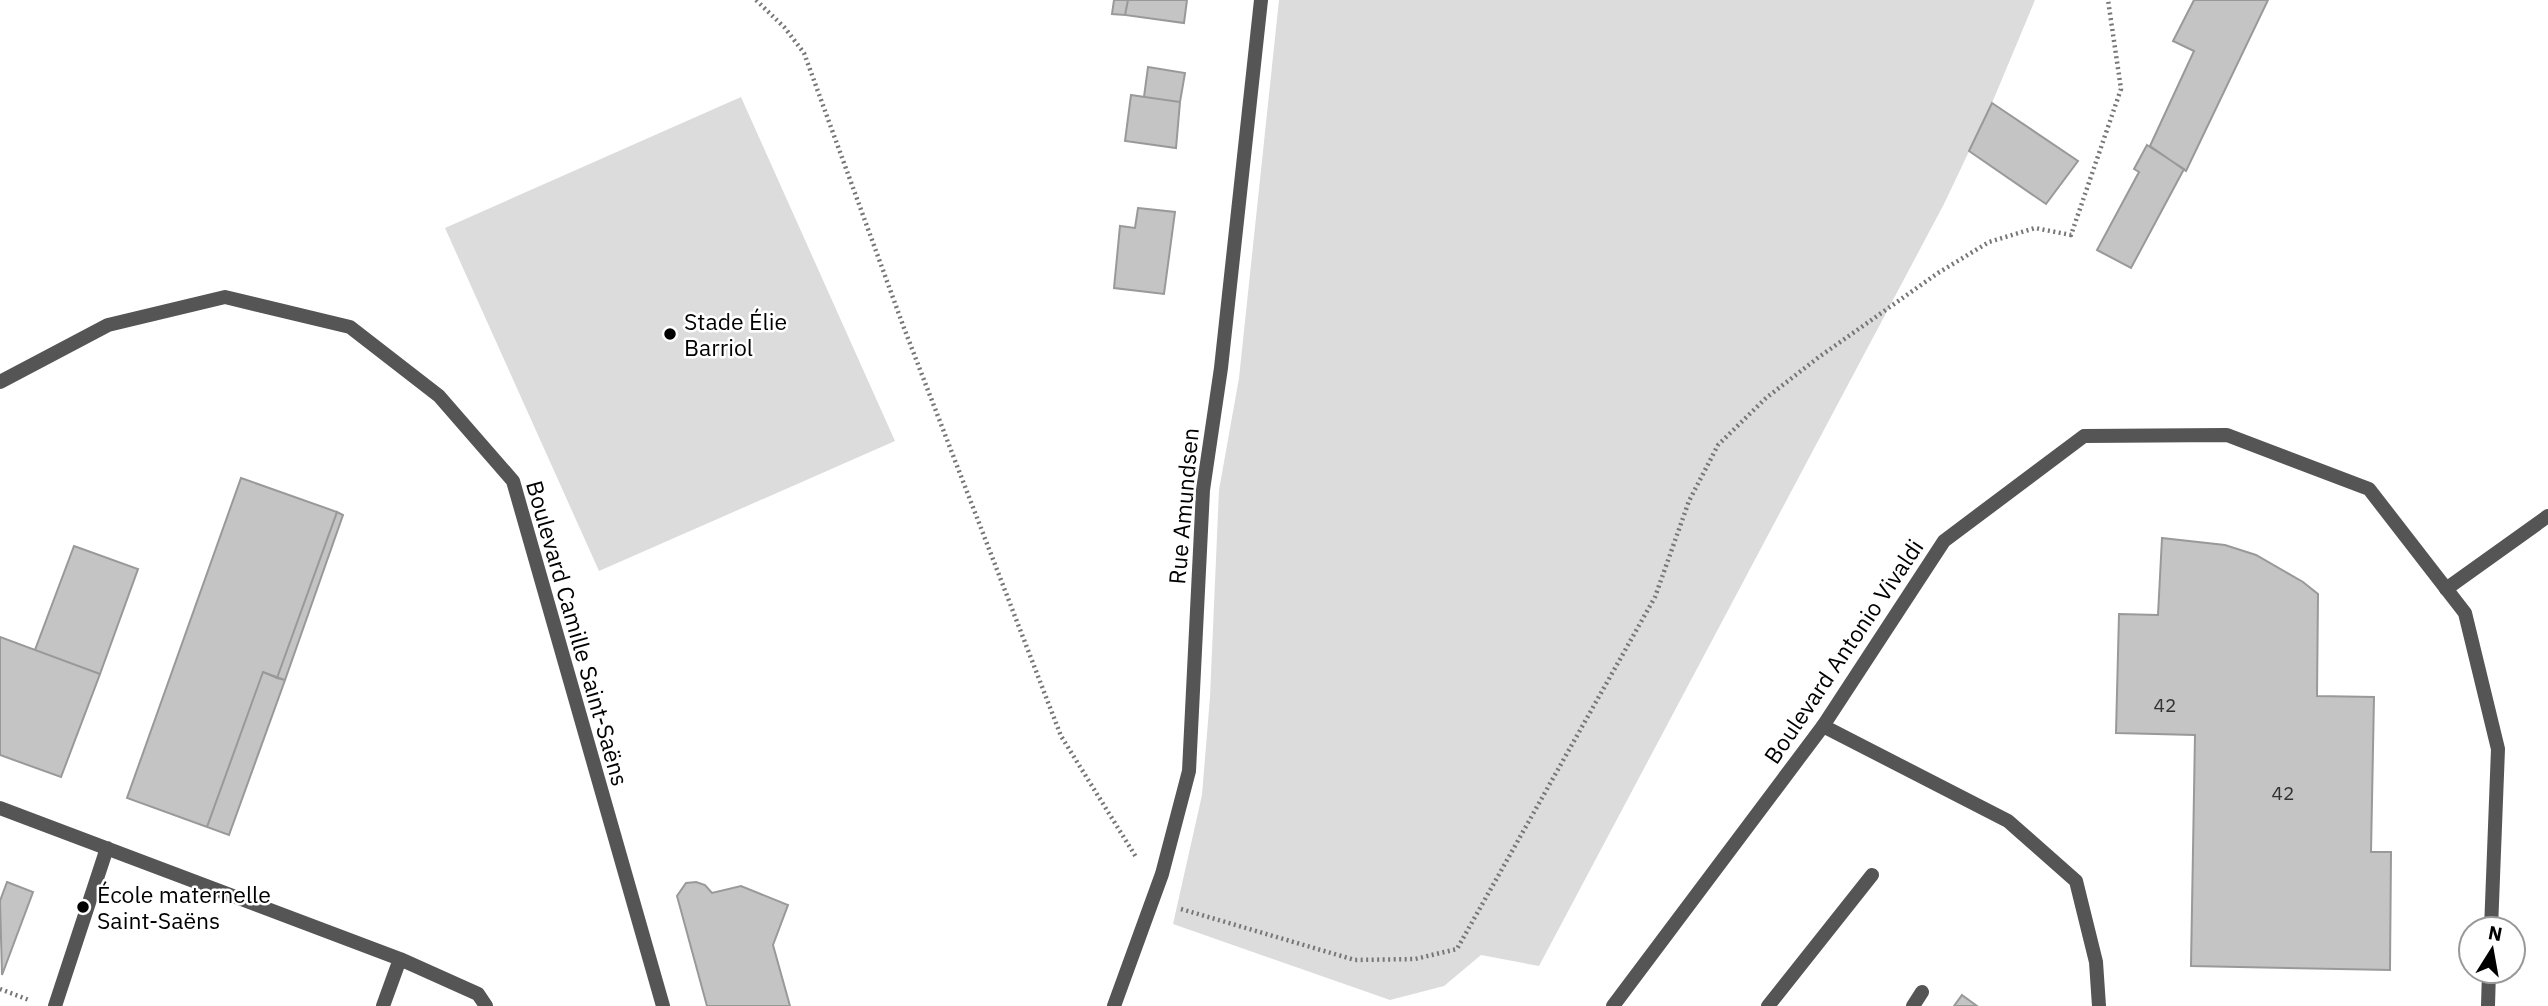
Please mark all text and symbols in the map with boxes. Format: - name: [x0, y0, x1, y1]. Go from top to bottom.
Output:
- place label: Stade Élie Barriol: [684, 306, 787, 362]
- marker: Stade Élie Barriol: [662, 326, 678, 342]
- street label: Rue Amundsen: [1161, 426, 1205, 586]
- street label: Boulevard Camille Saint-Saëns: [520, 477, 636, 789]
- street label: Boulevard Antonio Vivaldi: [1757, 533, 1929, 769]
- house number: 42: [2154, 693, 2176, 717]
- house number: 42: [2272, 781, 2294, 805]
- place label: École maternelle Saint-Saëns: [97, 879, 271, 935]
- marker: École maternelle Saint-Saëns: [75, 899, 91, 915]
- north arrow: [2457, 915, 2527, 985]
- text: N: [2486, 920, 2504, 946]

